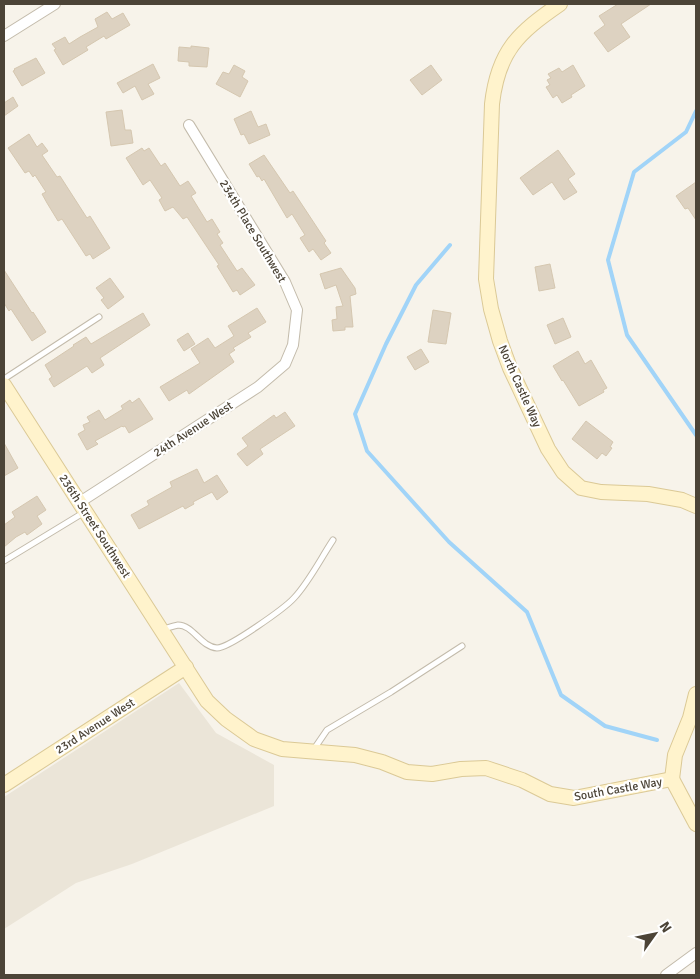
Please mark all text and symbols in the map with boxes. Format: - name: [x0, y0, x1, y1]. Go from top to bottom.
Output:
- street label: 234th Place Southwest: [216, 177, 289, 285]
- street label: North Castle Way: [495, 343, 545, 430]
- street label: 24th Avenue West: [151, 398, 236, 461]
- street label: 236th Street Southwest: [55, 472, 134, 581]
- street label: 23rd Avenue West: [53, 695, 138, 758]
- street label: South Castle Way: [573, 774, 664, 805]
- north arrow: [630, 909, 680, 959]
- text: N: [656, 918, 675, 936]

